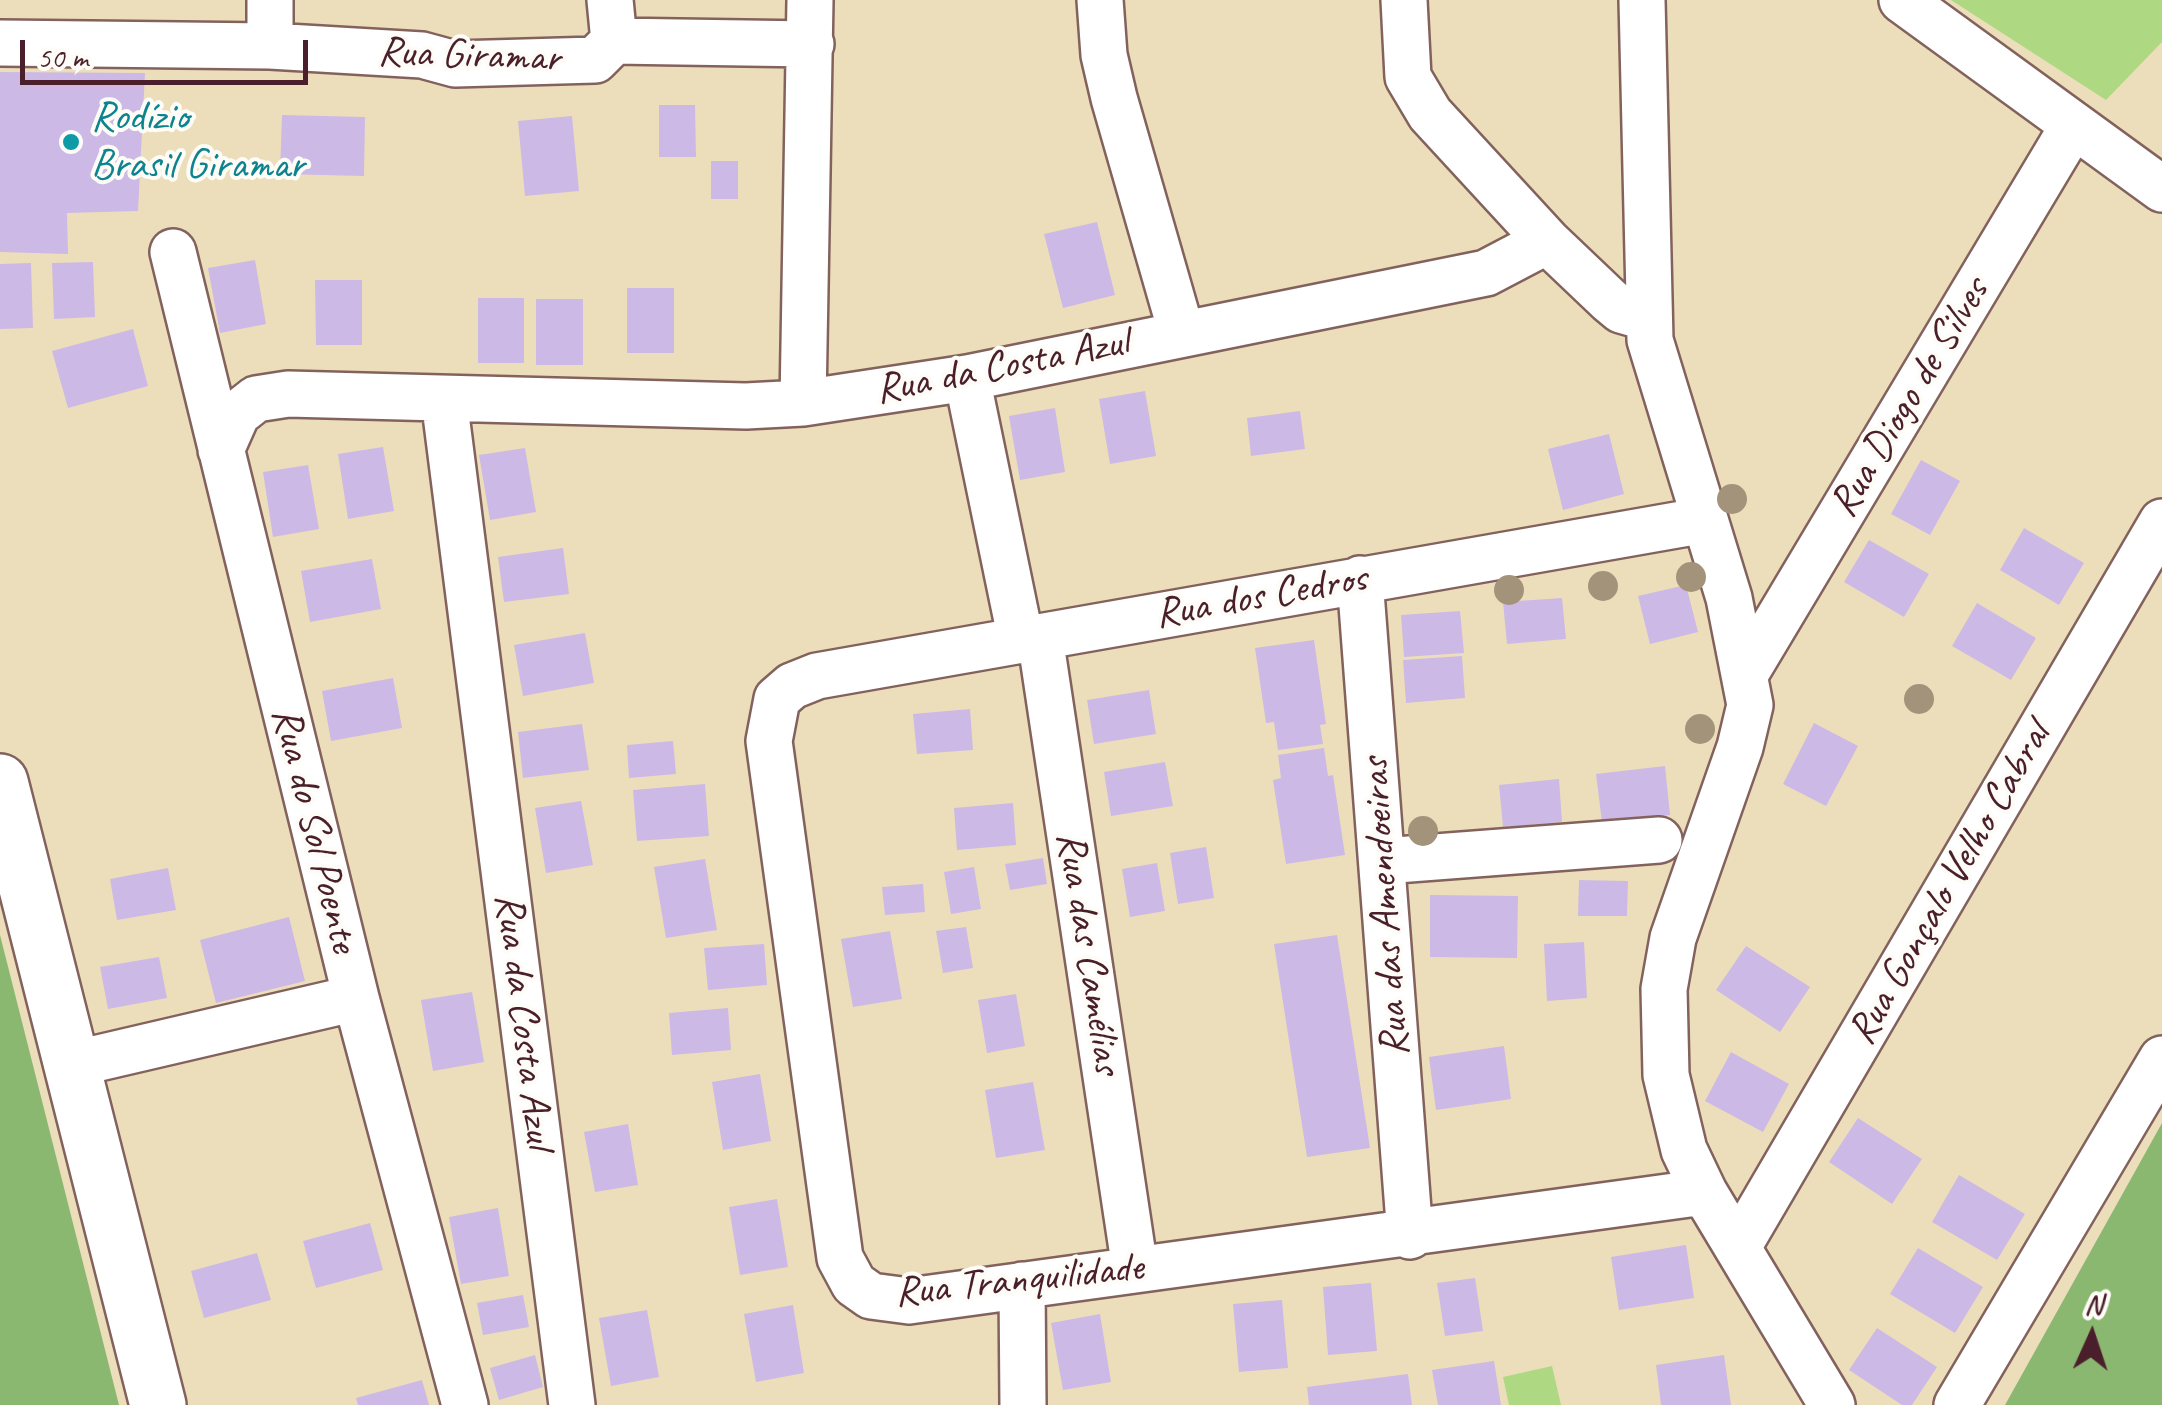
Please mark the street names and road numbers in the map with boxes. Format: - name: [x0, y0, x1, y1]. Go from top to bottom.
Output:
- street label: Rua Giramar: [377, 28, 561, 84]
- street label: Rua Diogo de Silves: [1819, 269, 2001, 527]
- street label: Rua da Costa Azul: [871, 318, 1133, 416]
- street label: Rua dos Cedros: [1151, 554, 1371, 640]
- street label: Rua do Sol Poente: [259, 702, 369, 958]
- street label: Rua Gonçalo Velho Cabral: [1837, 714, 2063, 1054]
- street label: Rua das Amendoeiras: [1350, 756, 1422, 1058]
- street label: Rua das Camélias: [1044, 828, 1132, 1078]
- street label: Rua da Costa Azul: [482, 891, 564, 1151]
- street label: Rua Tranquilidade: [892, 1243, 1146, 1319]

